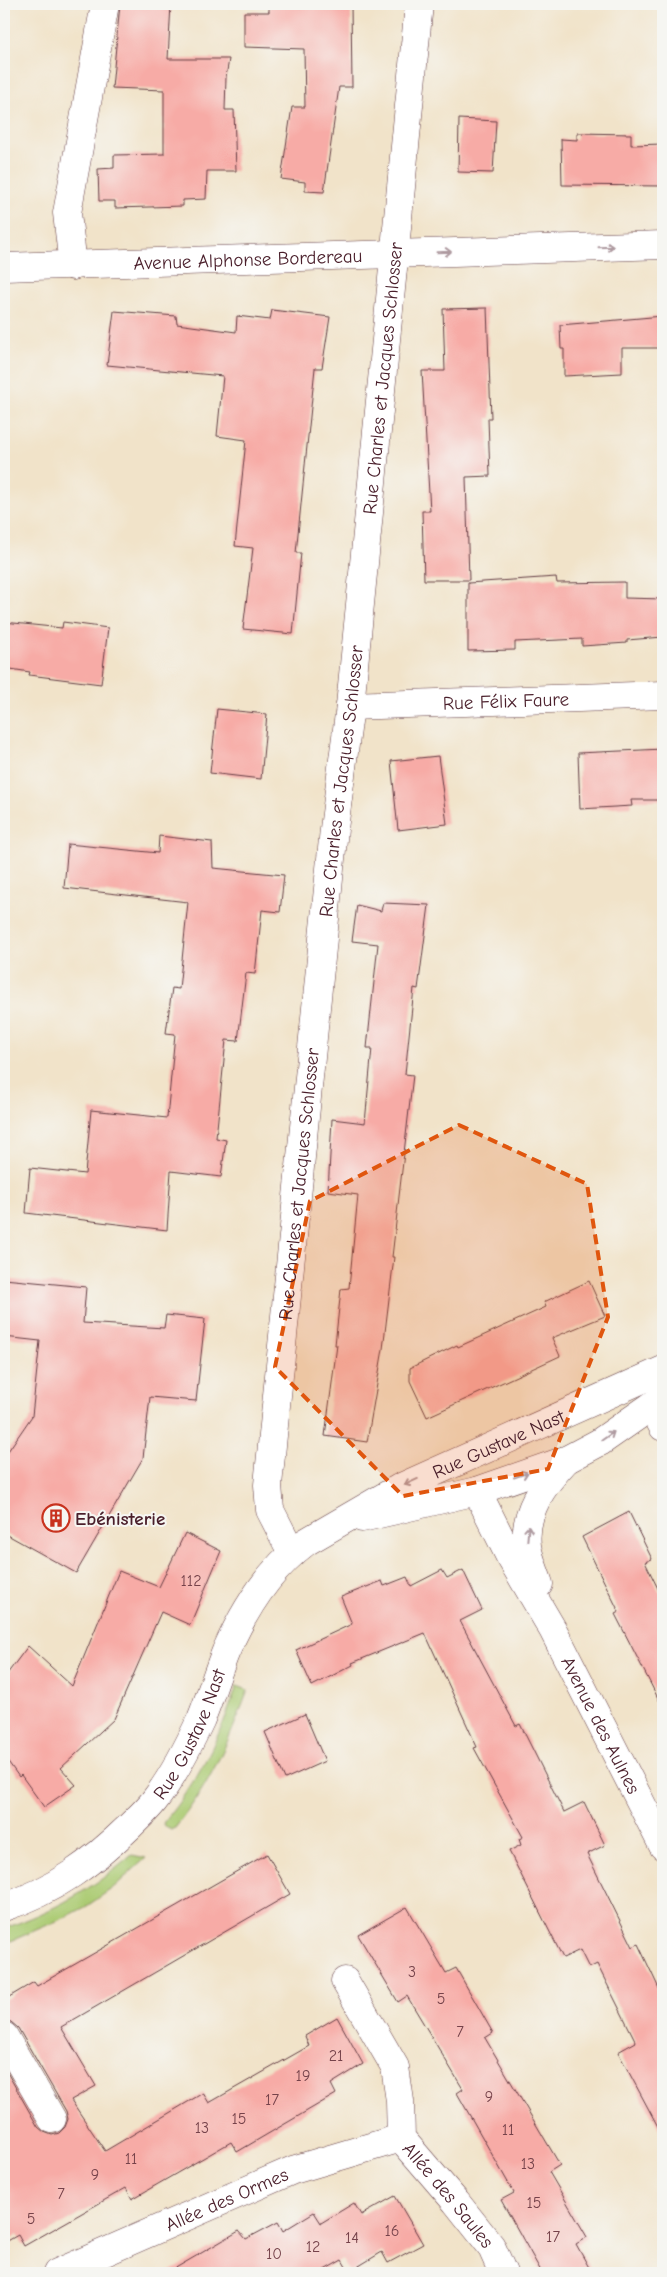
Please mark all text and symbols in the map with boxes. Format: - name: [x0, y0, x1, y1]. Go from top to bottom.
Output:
- street label: Rue Charles et Jacques Schlosser: [359, 241, 408, 515]
- one-way arrow: [598, 242, 614, 251]
- street label: Avenue Alphonse Bordereau: [133, 245, 363, 275]
- one-way arrow: [436, 247, 452, 257]
- street label: Rue Charles et Jacques Schlosser: [315, 644, 368, 918]
- street label: Rue Félix Faure: [442, 688, 569, 715]
- street label: Rue Charles et Jacques Schlosser: [275, 1047, 324, 1321]
- street label: Rue Gustave Nast: [429, 1405, 569, 1484]
- one-way arrow: [601, 1431, 615, 1441]
- one-way arrow: [513, 1470, 529, 1479]
- one-way arrow: [404, 1478, 419, 1488]
- building icon: Ebénisterie: [41, 1503, 71, 1533]
- place label: Ebénisterie: [75, 1508, 165, 1530]
- one-way arrow: [523, 1525, 533, 1541]
- house number: 112: [180, 1572, 202, 1590]
- street label: Avenue des Aulnes: [556, 1653, 645, 1798]
- street label: Rue Gustave Nast: [149, 1666, 230, 1804]
- house number: 3: [408, 1963, 416, 1981]
- house number: 5: [437, 1990, 445, 2008]
- house number: 7: [456, 2023, 464, 2041]
- house number: 21: [329, 2047, 343, 2065]
- house number: 19: [296, 2067, 310, 2085]
- house number: 9: [485, 2088, 493, 2106]
- house number: 17: [265, 2091, 279, 2109]
- house number: 15: [231, 2110, 247, 2128]
- house number: 13: [195, 2119, 209, 2137]
- house number: 11: [502, 2121, 514, 2139]
- street label: Allée des Saules: [398, 2138, 498, 2253]
- house number: 11: [125, 2150, 137, 2168]
- house number: 13: [521, 2155, 535, 2173]
- street label: Allée des Ormes: [162, 2163, 292, 2236]
- house number: 9: [91, 2166, 99, 2184]
- house number: 7: [57, 2185, 65, 2203]
- house number: 15: [526, 2194, 542, 2212]
- house number: 5: [27, 2210, 35, 2228]
- house number: 16: [384, 2222, 400, 2240]
- house number: 17: [546, 2228, 560, 2246]
- house number: 14: [345, 2229, 359, 2247]
- house number: 12: [306, 2238, 320, 2256]
- house number: 10: [266, 2245, 282, 2263]

